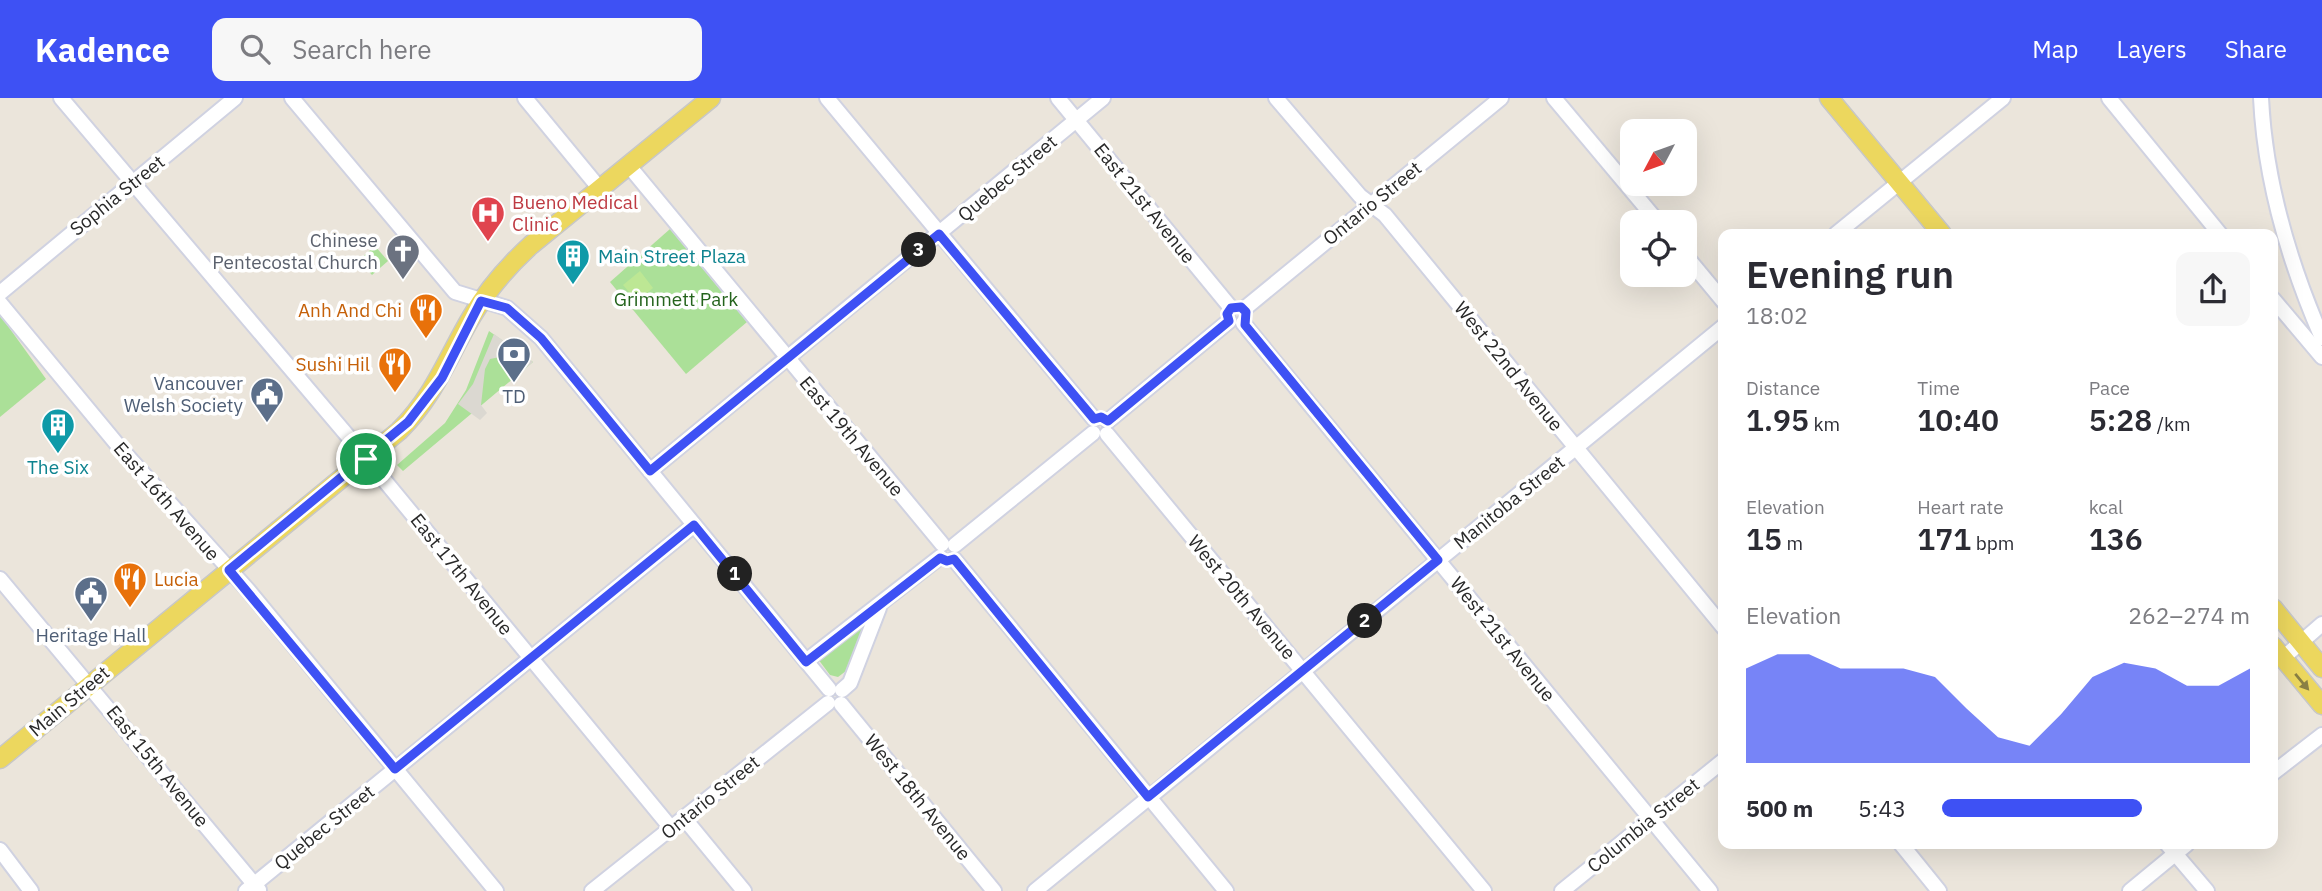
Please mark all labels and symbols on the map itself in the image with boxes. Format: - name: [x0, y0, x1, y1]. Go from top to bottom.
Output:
- north arrow: [1620, 119, 1698, 196]
- street label: Quebec Street: [952, 130, 1062, 226]
- street label: East 21st Avenue: [1089, 138, 1201, 268]
- street label: Sophia Street: [65, 149, 169, 241]
- street label: Ontario Street: [1318, 156, 1426, 250]
- place label: Bueno Medical Clinic: [512, 190, 638, 236]
- hospital icon: Bueno Medical Clinic: [469, 194, 507, 243]
- place label: Chinese Pentecostal Church: [212, 228, 378, 274]
- church icon: Chinese Pentecostal Church: [384, 232, 422, 281]
- pin: 3: [902, 232, 936, 268]
- building icon: Main Street Plaza: [554, 237, 592, 286]
- place label: Main Street Plaza: [598, 244, 746, 268]
- park label: Grimmett Park: [614, 287, 738, 311]
- restaurant icon: Anh And Chi: [407, 291, 445, 340]
- street label: West 22nd Avenue: [1449, 296, 1569, 436]
- place label: Anh And Chi: [298, 298, 402, 322]
- bank icon: TD: [495, 335, 533, 384]
- restaurant icon: Sushi Hil: [376, 345, 414, 394]
- place label: Sushi Hil: [296, 352, 370, 376]
- place label: Vancouver Welsh Society: [124, 371, 244, 417]
- street label: East 19th Avenue: [795, 371, 909, 501]
- public building icon: Vancouver Welsh Society: [248, 375, 286, 424]
- place label: TD: [502, 384, 526, 408]
- building icon: The Six: [39, 406, 77, 455]
- pin: [336, 429, 396, 489]
- street label: East 16th Avenue: [109, 437, 225, 565]
- street label: Manitoba Street: [1449, 450, 1569, 554]
- place label: The Six: [27, 455, 89, 479]
- street label: East 17th Avenue: [406, 508, 518, 640]
- street label: West 20th Avenue: [1183, 530, 1301, 664]
- pin: 1: [718, 556, 752, 592]
- restaurant icon: Lucia: [111, 560, 149, 609]
- place label: Lucia: [154, 567, 199, 591]
- street label: West 21st Avenue: [1445, 572, 1561, 706]
- public building icon: Heritage Hall: [72, 574, 110, 623]
- pin: 2: [1348, 603, 1382, 638]
- place label: Heritage Hall: [35, 623, 147, 647]
- street label: Main Street: [24, 660, 114, 742]
- one-way arrow: [2295, 672, 2310, 690]
- street label: East 15th Avenue: [102, 700, 214, 832]
- street label: West 18th Avenue: [860, 729, 976, 865]
- street label: Ontario Street: [656, 750, 764, 844]
- street label: Columbia Street: [1582, 772, 1704, 878]
- street label: Quebec Street: [269, 779, 379, 875]

